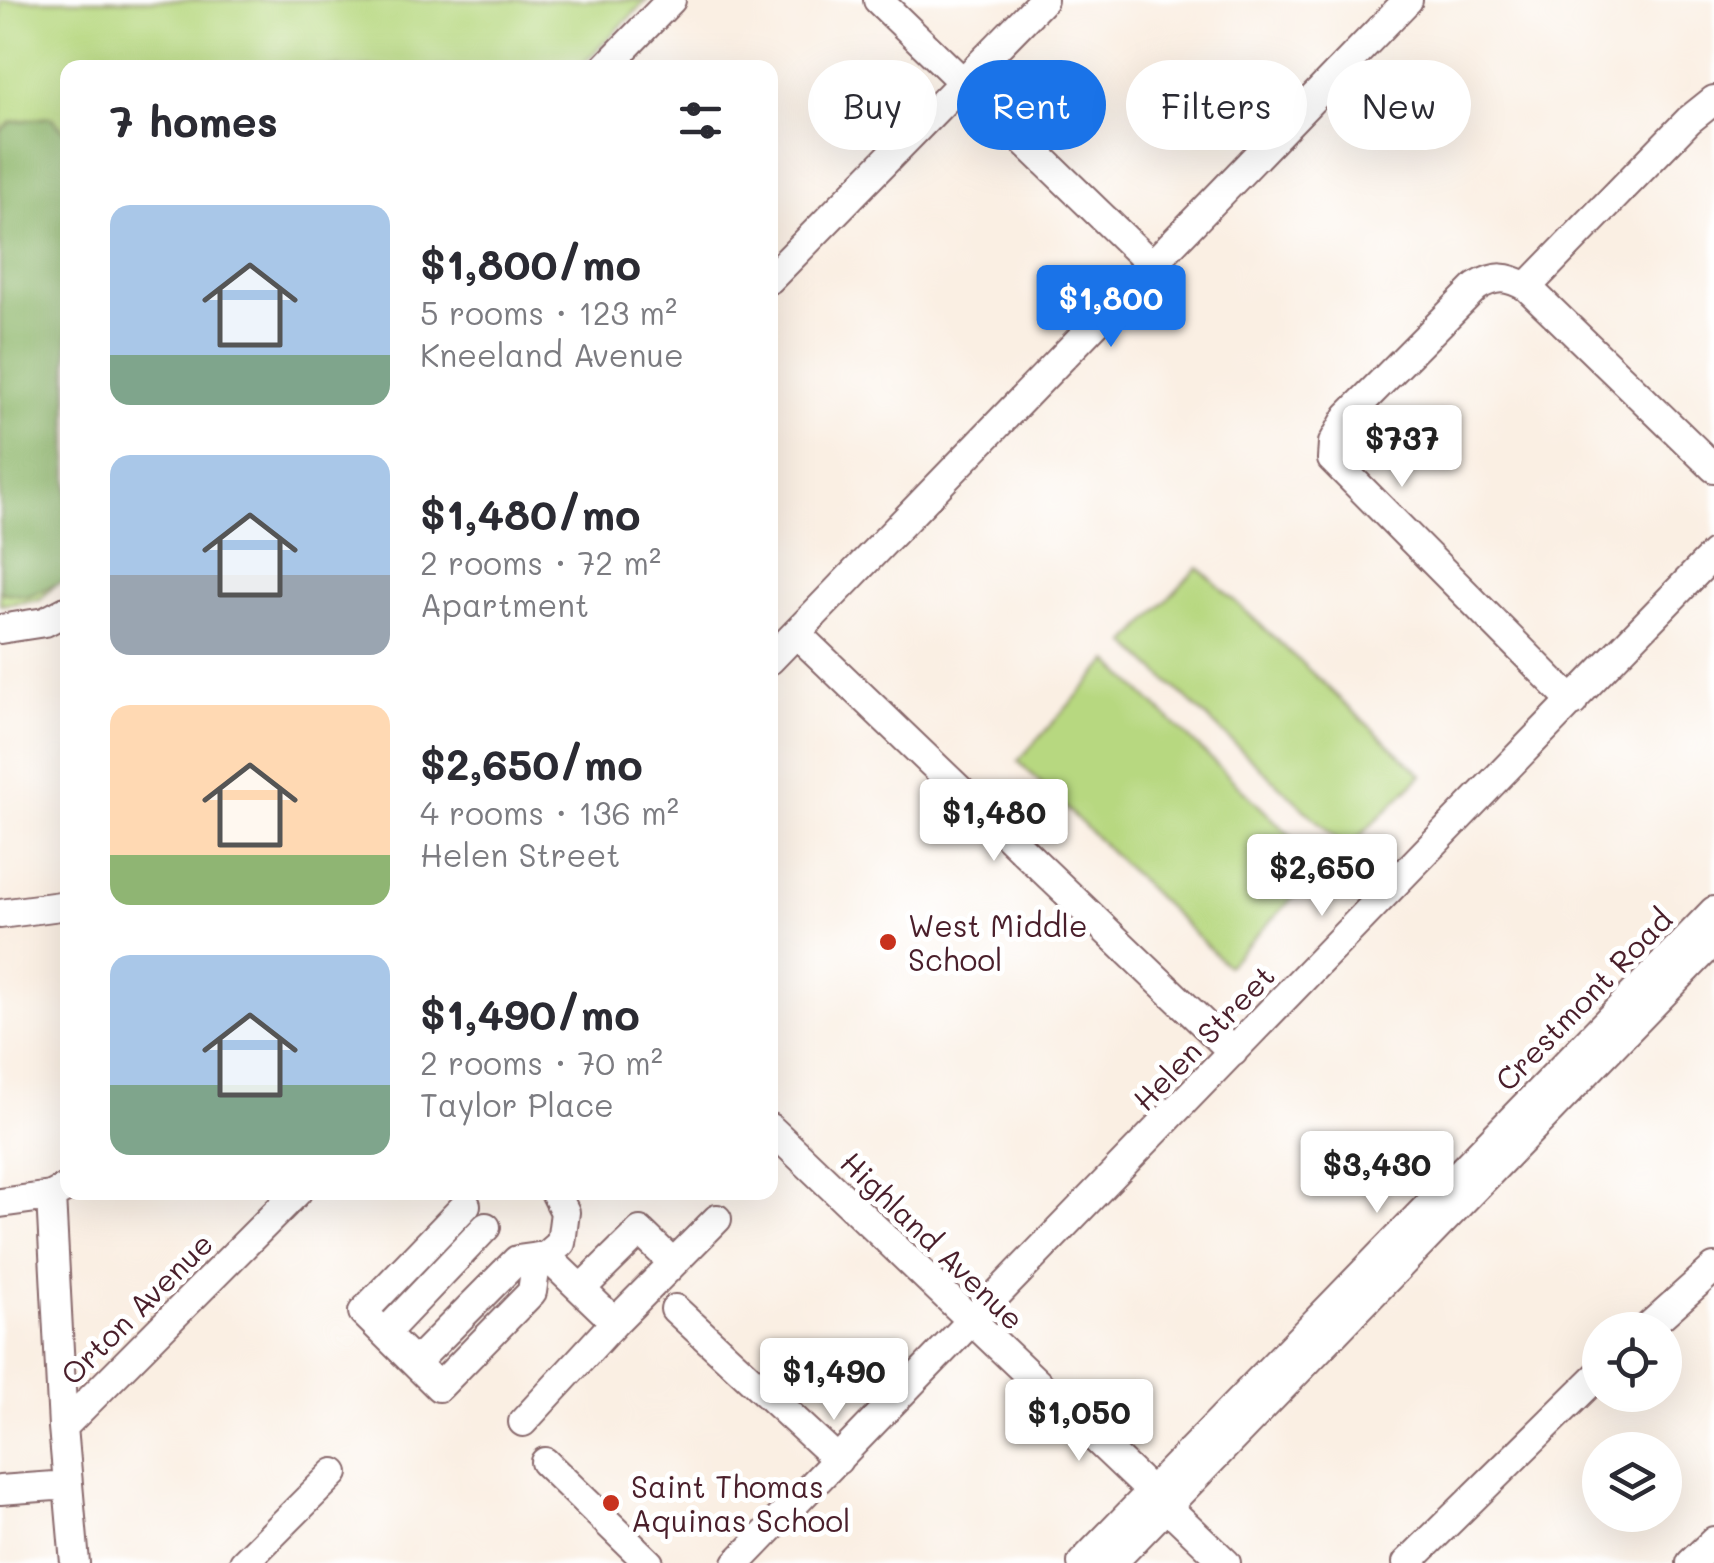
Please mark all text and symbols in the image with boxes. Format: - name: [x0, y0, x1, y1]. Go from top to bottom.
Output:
- chip: Buy: [808, 60, 937, 150]
- chip: Rent: [957, 60, 1106, 150]
- chip: Filters: [1126, 60, 1307, 150]
- chip: New: [1327, 60, 1471, 150]
- text: 7 homes: [110, 93, 278, 148]
- icon: filters: [673, 93, 728, 148]
- text: $1,800/mo: [420, 236, 641, 291]
- icon: home: [190, 245, 310, 365]
- pin: $1,800: [1030, 265, 1192, 350]
- text: $1,800: [1059, 276, 1163, 318]
- text: 5 rooms · 123 m²: [420, 291, 677, 333]
- text: Kneeland Avenue: [420, 333, 684, 375]
- pin: $737: [1343, 405, 1461, 490]
- text: $737: [1365, 416, 1439, 458]
- text: $1,480/mo: [420, 486, 641, 541]
- icon: home: [190, 495, 310, 615]
- text: 2 rooms · 72 m²: [420, 541, 661, 583]
- text: Apartment: [420, 583, 589, 625]
- text: $2,650/mo: [420, 736, 643, 791]
- icon: home: [190, 745, 310, 865]
- pin: $1,480: [913, 779, 1075, 864]
- text: $1,480: [942, 790, 1046, 832]
- text: 4 rooms · 136 m²: [420, 791, 679, 833]
- text: Helen Street: [420, 833, 620, 875]
- pin: $2,650: [1241, 834, 1403, 919]
- text: $2,650: [1269, 845, 1375, 887]
- street label: Crestmont Road: [1486, 899, 1680, 1099]
- place label: West Middle School: [908, 905, 1088, 979]
- marker: West Middle School: [877, 931, 899, 953]
- street label: Helen Street: [1123, 956, 1283, 1118]
- text: $1,490/mo: [420, 986, 640, 1041]
- icon: home: [190, 995, 310, 1115]
- text: 2 rooms · 70 m²: [420, 1041, 663, 1083]
- text: Taylor Place: [420, 1083, 614, 1125]
- pin: $3,430: [1296, 1131, 1458, 1216]
- street label: Highland Avenue: [833, 1142, 1033, 1338]
- text: $3,430: [1323, 1142, 1431, 1184]
- street label: Orton Avenue: [51, 1223, 221, 1393]
- map controls: [1582, 1312, 1682, 1532]
- button: locate: [1582, 1312, 1682, 1412]
- pin: $1,490: [753, 1338, 915, 1423]
- text: $1,490: [782, 1349, 886, 1391]
- pin: $1,050: [998, 1379, 1160, 1464]
- text: $1,050: [1027, 1390, 1131, 1432]
- button: layers: [1582, 1432, 1682, 1532]
- place label: Saint Thomas Aquinas School: [631, 1466, 851, 1540]
- marker: Saint Thomas Aquinas School: [600, 1492, 622, 1514]

